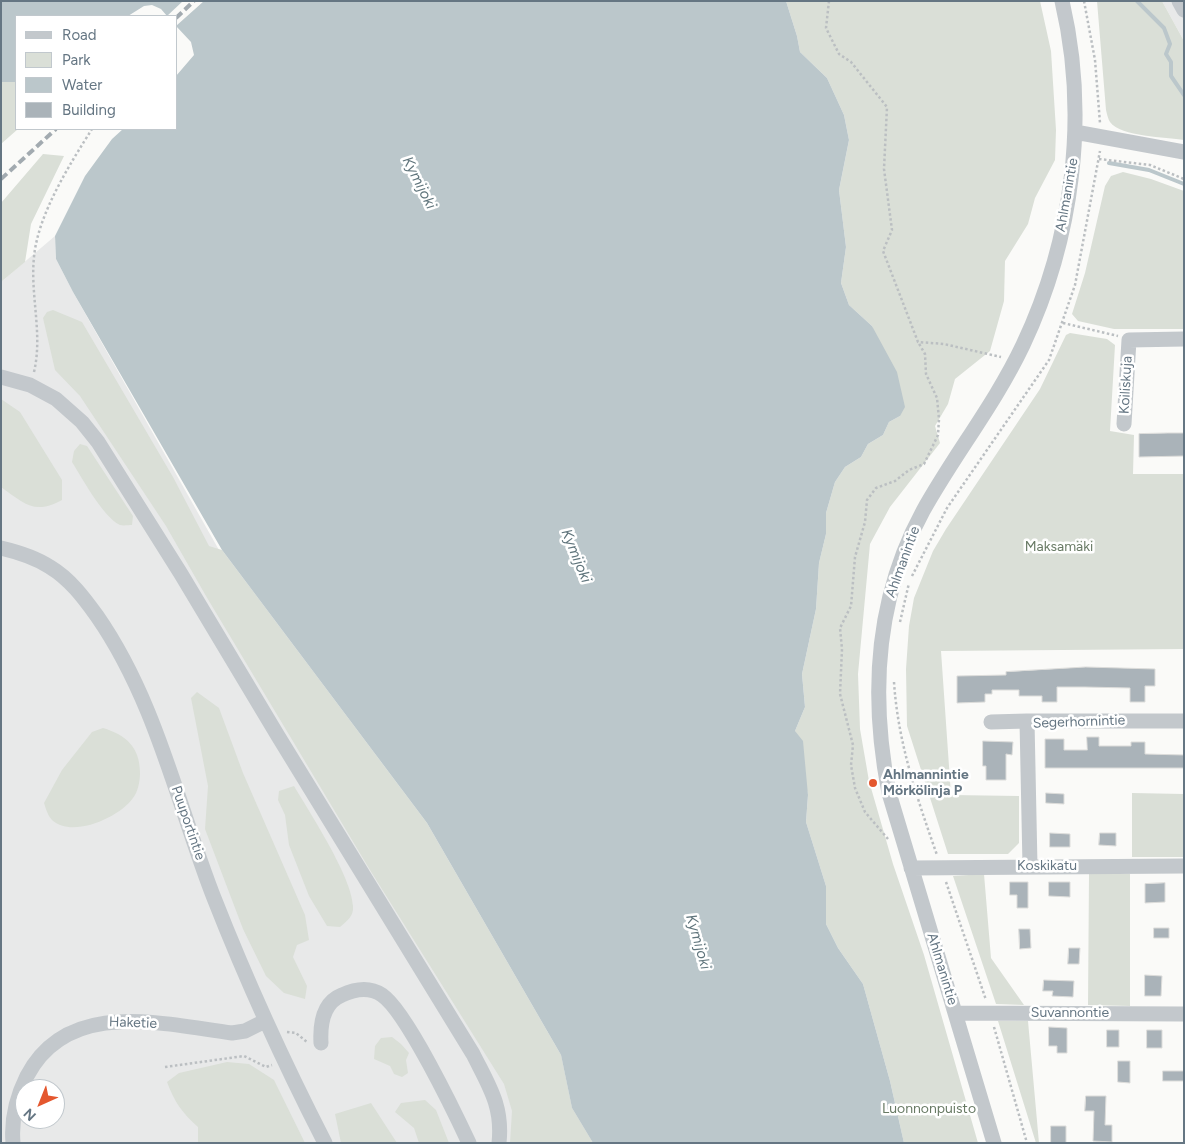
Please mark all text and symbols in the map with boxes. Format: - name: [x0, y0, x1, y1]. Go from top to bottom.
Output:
- legend: [15, 15, 178, 130]
- text: Road: [62, 26, 97, 44]
- text: Park: [62, 51, 91, 69]
- text: Water: [62, 76, 102, 94]
- text: Building: [62, 101, 116, 119]
- water label: Kymijoki: [398, 154, 440, 212]
- street label: Ahlmanintie: [1052, 157, 1082, 233]
- street label: Koiliskuja: [1116, 356, 1136, 414]
- street label: Ahlmanintie: [882, 524, 924, 600]
- water label: Kymijoki: [557, 526, 595, 586]
- park label: Maksamäki: [1025, 539, 1093, 555]
- street label: Segerhornintie: [1032, 712, 1126, 732]
- place label: Ahlmannintie Mörkölinja P: [883, 767, 969, 800]
- marker: Ahlmannintie Mörkölinja P: [867, 777, 879, 789]
- street label: Puuportintie: [167, 784, 209, 862]
- street label: Koskikatu: [1017, 858, 1077, 874]
- water label: Kymijoki: [682, 912, 714, 972]
- street label: Ahlmanintie: [923, 931, 961, 1007]
- street label: Suvannontie: [1031, 1005, 1109, 1021]
- street label: Haketie: [109, 1014, 157, 1032]
- north arrow: [15, 1079, 65, 1129]
- park label: Luonnonpuisto: [882, 1101, 976, 1117]
- text: N: [20, 1105, 40, 1124]

